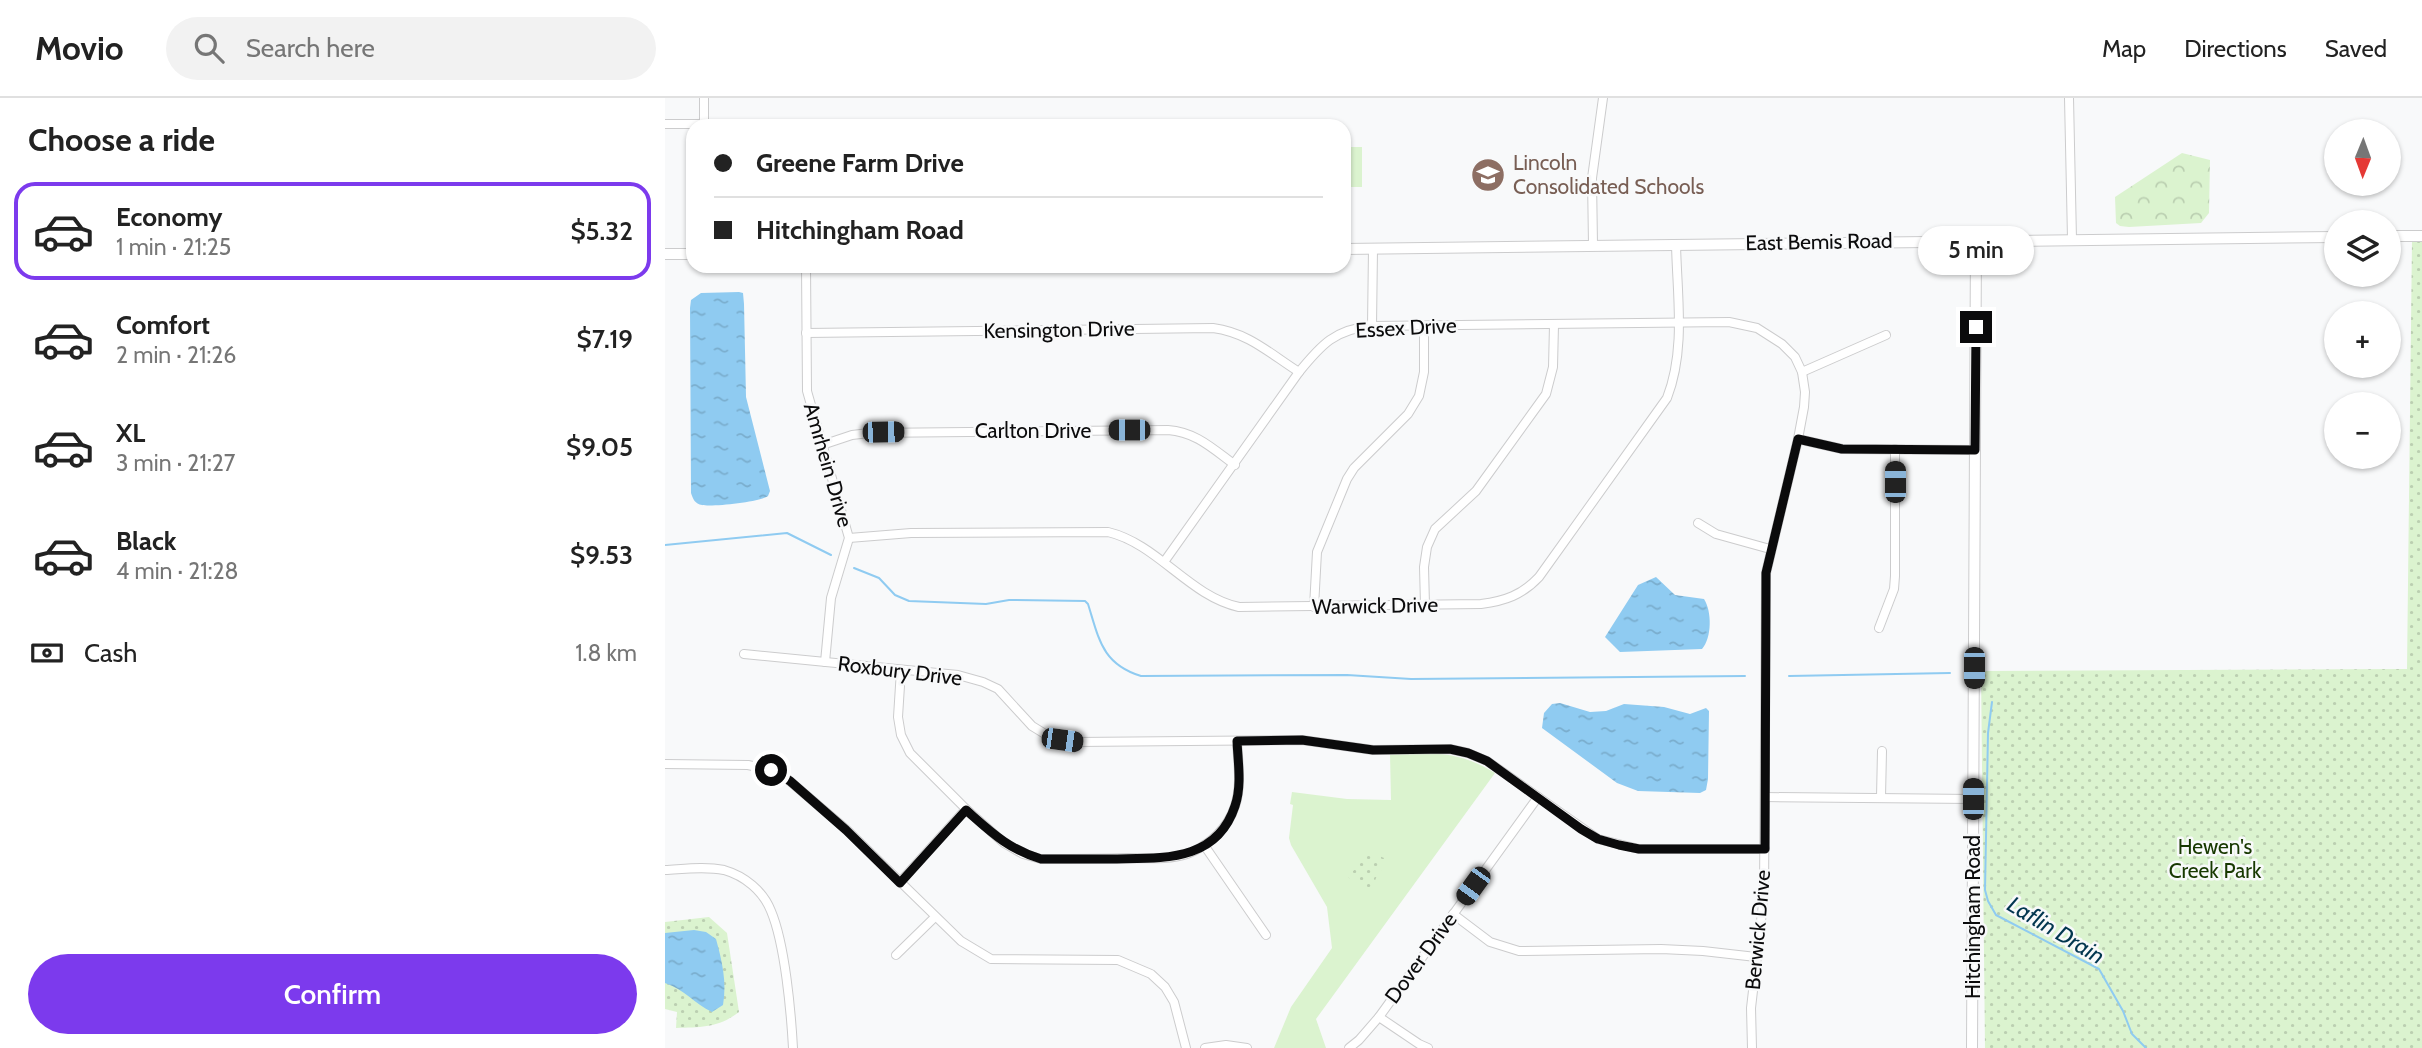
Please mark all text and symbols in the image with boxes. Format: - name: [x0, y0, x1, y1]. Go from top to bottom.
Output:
- search box: [166, 17, 656, 80]
- text: Movio: [35, 28, 124, 68]
- icon: search: [190, 29, 228, 67]
- text: Search here: [246, 32, 375, 64]
- text: Map: [2102, 34, 2146, 63]
- text: Directions: [2184, 34, 2287, 63]
- text: Saved: [2325, 34, 2387, 63]
- north arrow: [2324, 119, 2401, 196]
- map controls: [2324, 119, 2401, 469]
- text: Choose a ride: [28, 120, 215, 159]
- text: Greene Farm Drive: [756, 147, 964, 179]
- place label: Lincoln Consolidated Schools: [1513, 150, 1704, 199]
- school or university icon: Lincoln Consolidated Schools: [1469, 156, 1507, 194]
- icon: car: [32, 200, 95, 263]
- text: Economy: [116, 201, 222, 233]
- button: layers: [2324, 210, 2401, 287]
- text: Hitchingham Road: [756, 214, 964, 246]
- text: $5.32: [571, 215, 633, 247]
- callout: 5 min: [1918, 226, 2034, 274]
- street label: East Bemis Road: [1745, 228, 1893, 255]
- text: 1 min · 21:25: [116, 233, 231, 261]
- text: 5 min: [1948, 236, 2004, 264]
- button: +: [2324, 301, 2401, 378]
- icon: car: [32, 308, 95, 371]
- text: Comfort: [116, 309, 210, 341]
- route end: [1960, 311, 1992, 343]
- street label: Essex Drive: [1355, 312, 1457, 343]
- street label: Kensington Drive: [983, 316, 1135, 343]
- text: $7.19: [577, 323, 633, 355]
- text: 2 min · 21:26: [116, 341, 236, 369]
- button: −: [2324, 392, 2401, 469]
- street label: Amrhein Drive: [799, 400, 858, 530]
- icon: car: [32, 416, 95, 479]
- text: XL: [116, 417, 145, 449]
- street label: Carlton Drive: [975, 418, 1092, 443]
- car: [1109, 420, 1151, 441]
- car: [862, 421, 905, 443]
- text: $9.05: [566, 431, 633, 463]
- text: 3 min · 21:27: [116, 449, 235, 477]
- car: [1885, 461, 1906, 503]
- icon: car: [32, 524, 95, 587]
- text: Black: [116, 525, 176, 557]
- text: $9.53: [570, 539, 633, 571]
- text: 4 min · 21:28: [116, 557, 239, 585]
- street label: Warwick Drive: [1312, 592, 1439, 619]
- icon: cash: [28, 634, 66, 672]
- text: Cash: [84, 637, 137, 669]
- text: 1.8 km: [575, 639, 637, 667]
- car: [1964, 647, 1985, 689]
- street label: Roxbury Drive: [836, 650, 964, 691]
- car: [1040, 727, 1085, 753]
- route start: [755, 754, 787, 786]
- car: [1963, 778, 1984, 820]
- park label: Hewen's Creek Park: [2169, 834, 2262, 883]
- street label: Hitchingham Road: [1960, 835, 1985, 999]
- car: [1453, 863, 1494, 909]
- street label: Berwick Drive: [1740, 869, 1775, 991]
- water label: Laflin Drain: [2002, 890, 2110, 970]
- street label: Dover Drive: [1379, 907, 1462, 1008]
- button: Confirm: [28, 954, 637, 1034]

